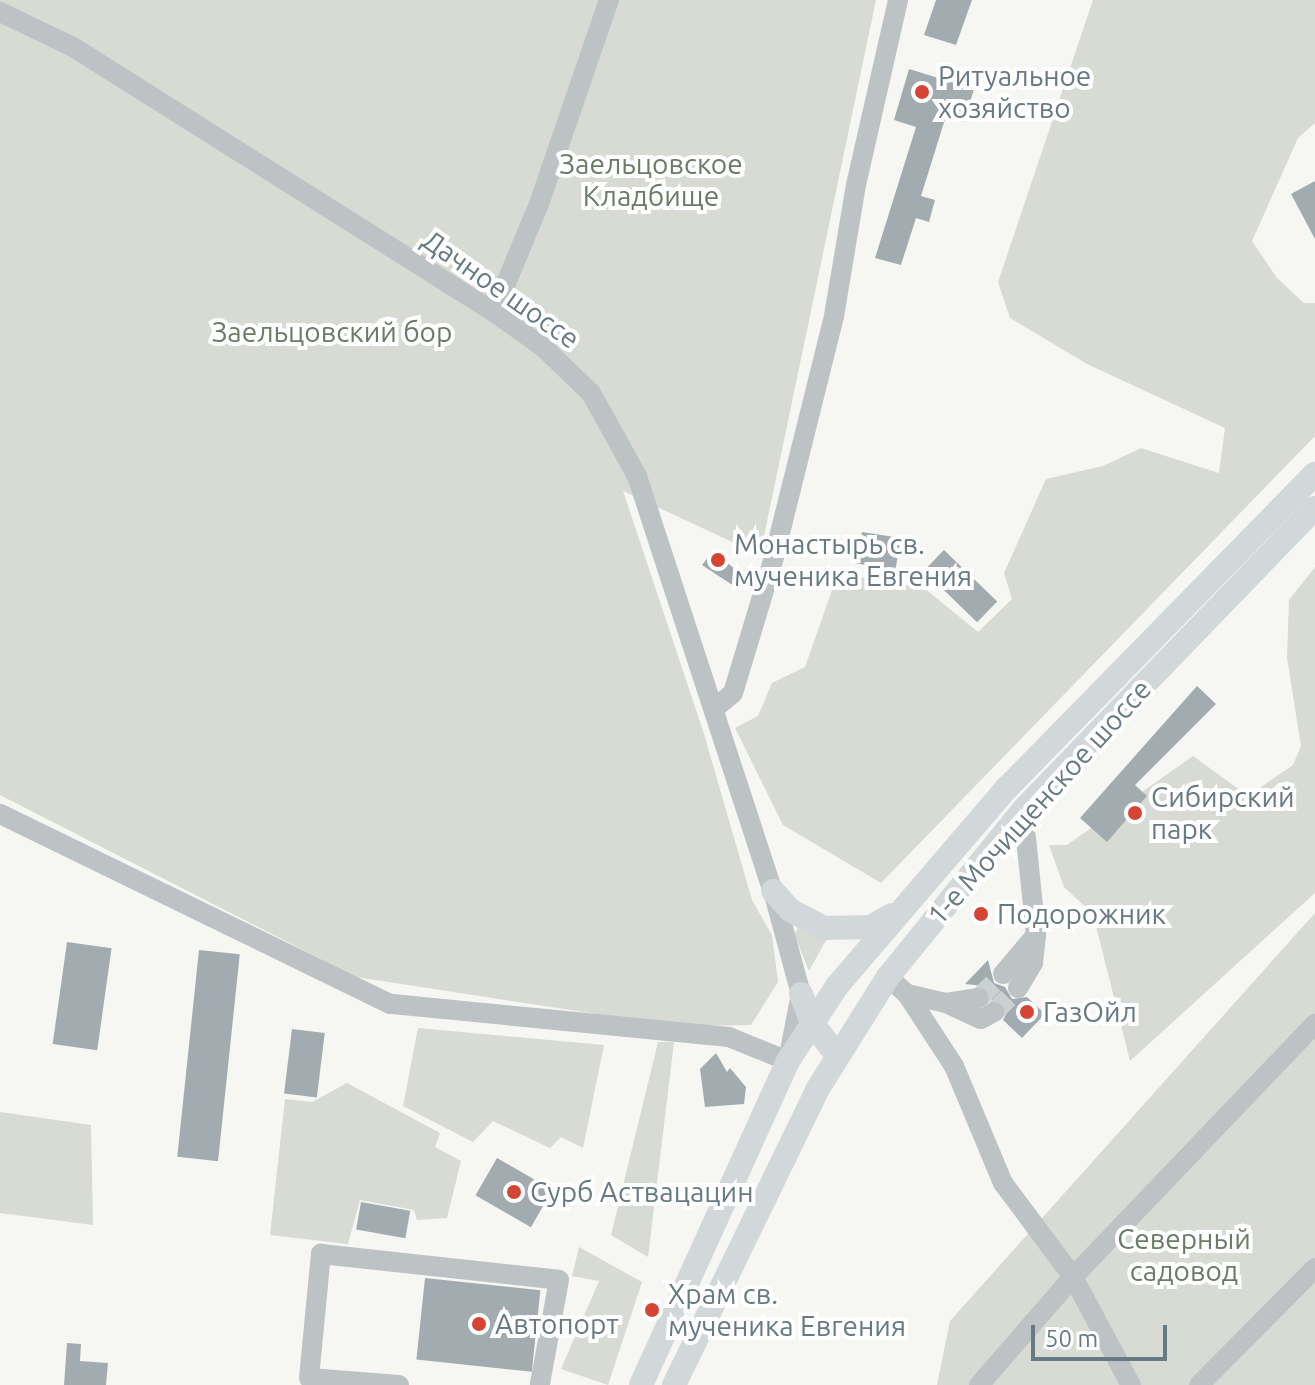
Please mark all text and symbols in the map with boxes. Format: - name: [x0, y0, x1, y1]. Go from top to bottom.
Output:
- place label: Ритуальное хозяйство: [938, 59, 1091, 125]
- marker: Ритуальное хозяйство: [913, 83, 931, 101]
- park label: Заельцовское Кладбище: [559, 147, 743, 213]
- street label: Дачное шоссе: [416, 223, 586, 355]
- park label: Заельцовский бор: [212, 315, 452, 349]
- place label: Монастырь св. мученика Евгения: [734, 527, 972, 593]
- marker: Монастырь св. мученика Евгения: [709, 551, 727, 569]
- street label: 1-е Мочищенское шоссе: [920, 673, 1158, 931]
- place label: Сибирский парк: [1151, 780, 1295, 846]
- marker: Сибирский парк: [1126, 804, 1144, 822]
- place label: Подорожник: [997, 897, 1166, 931]
- marker: Подорожник: [972, 905, 990, 923]
- place label: ГазОйл: [1043, 995, 1137, 1029]
- marker: ГазОйл: [1018, 1003, 1036, 1021]
- place label: Сурб Аствацацин: [530, 1175, 754, 1209]
- marker: Сурб Аствацацин: [505, 1183, 523, 1201]
- park label: Северный садовод: [1117, 1222, 1251, 1288]
- place label: Храм св. мученика Евгения: [668, 1277, 906, 1343]
- marker: Храм св. мученика Евгения: [643, 1301, 661, 1319]
- place label: Автопорт: [495, 1307, 619, 1341]
- scale bar: [1035, 1309, 1171, 1359]
- marker: Автопорт: [470, 1315, 488, 1333]
- text: 50 m: [1045, 1325, 1098, 1352]

